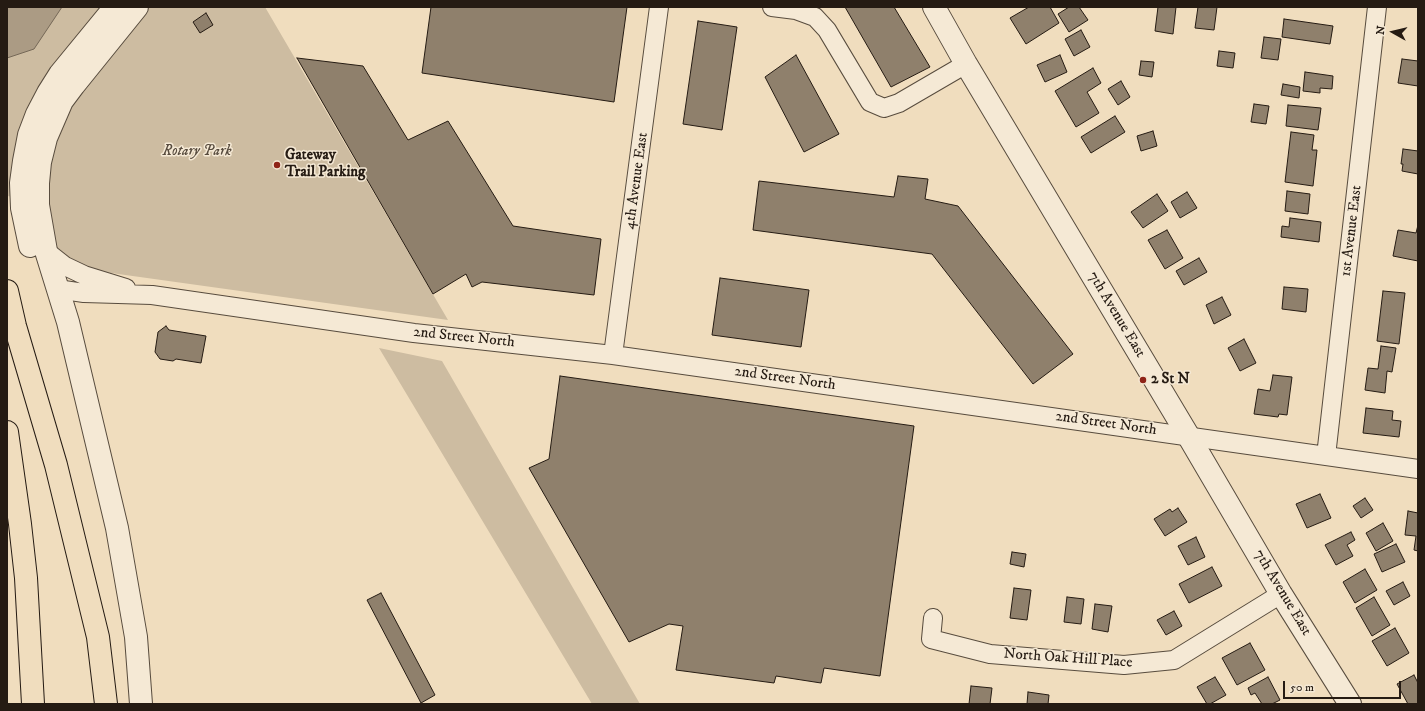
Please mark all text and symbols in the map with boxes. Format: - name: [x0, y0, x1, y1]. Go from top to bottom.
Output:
- north arrow: [1373, 12, 1413, 52]
- text: N: [1374, 25, 1389, 36]
- street label: 4th Avenue East: [621, 131, 653, 231]
- park label: Rotary Park: [162, 143, 232, 161]
- place label: Gateway Trail Parking: [285, 147, 365, 182]
- marker: Gateway Trail Parking: [272, 160, 282, 170]
- street label: 1st Avenue East: [1337, 184, 1367, 278]
- street label: 7th Avenue East: [1083, 269, 1149, 361]
- street label: 2nd Street North: [412, 324, 516, 352]
- street label: 2nd Street North: [733, 363, 837, 395]
- place label: 2 St N: [1151, 371, 1190, 389]
- marker: 2 St N: [1138, 375, 1148, 385]
- street label: 2nd Street North: [1054, 408, 1158, 440]
- street label: 7th Avenue East: [1249, 547, 1315, 639]
- street label: North Oak Hill Place: [1003, 646, 1133, 672]
- scale bar: [1285, 673, 1403, 699]
- text: 50 m: [1290, 680, 1314, 695]

